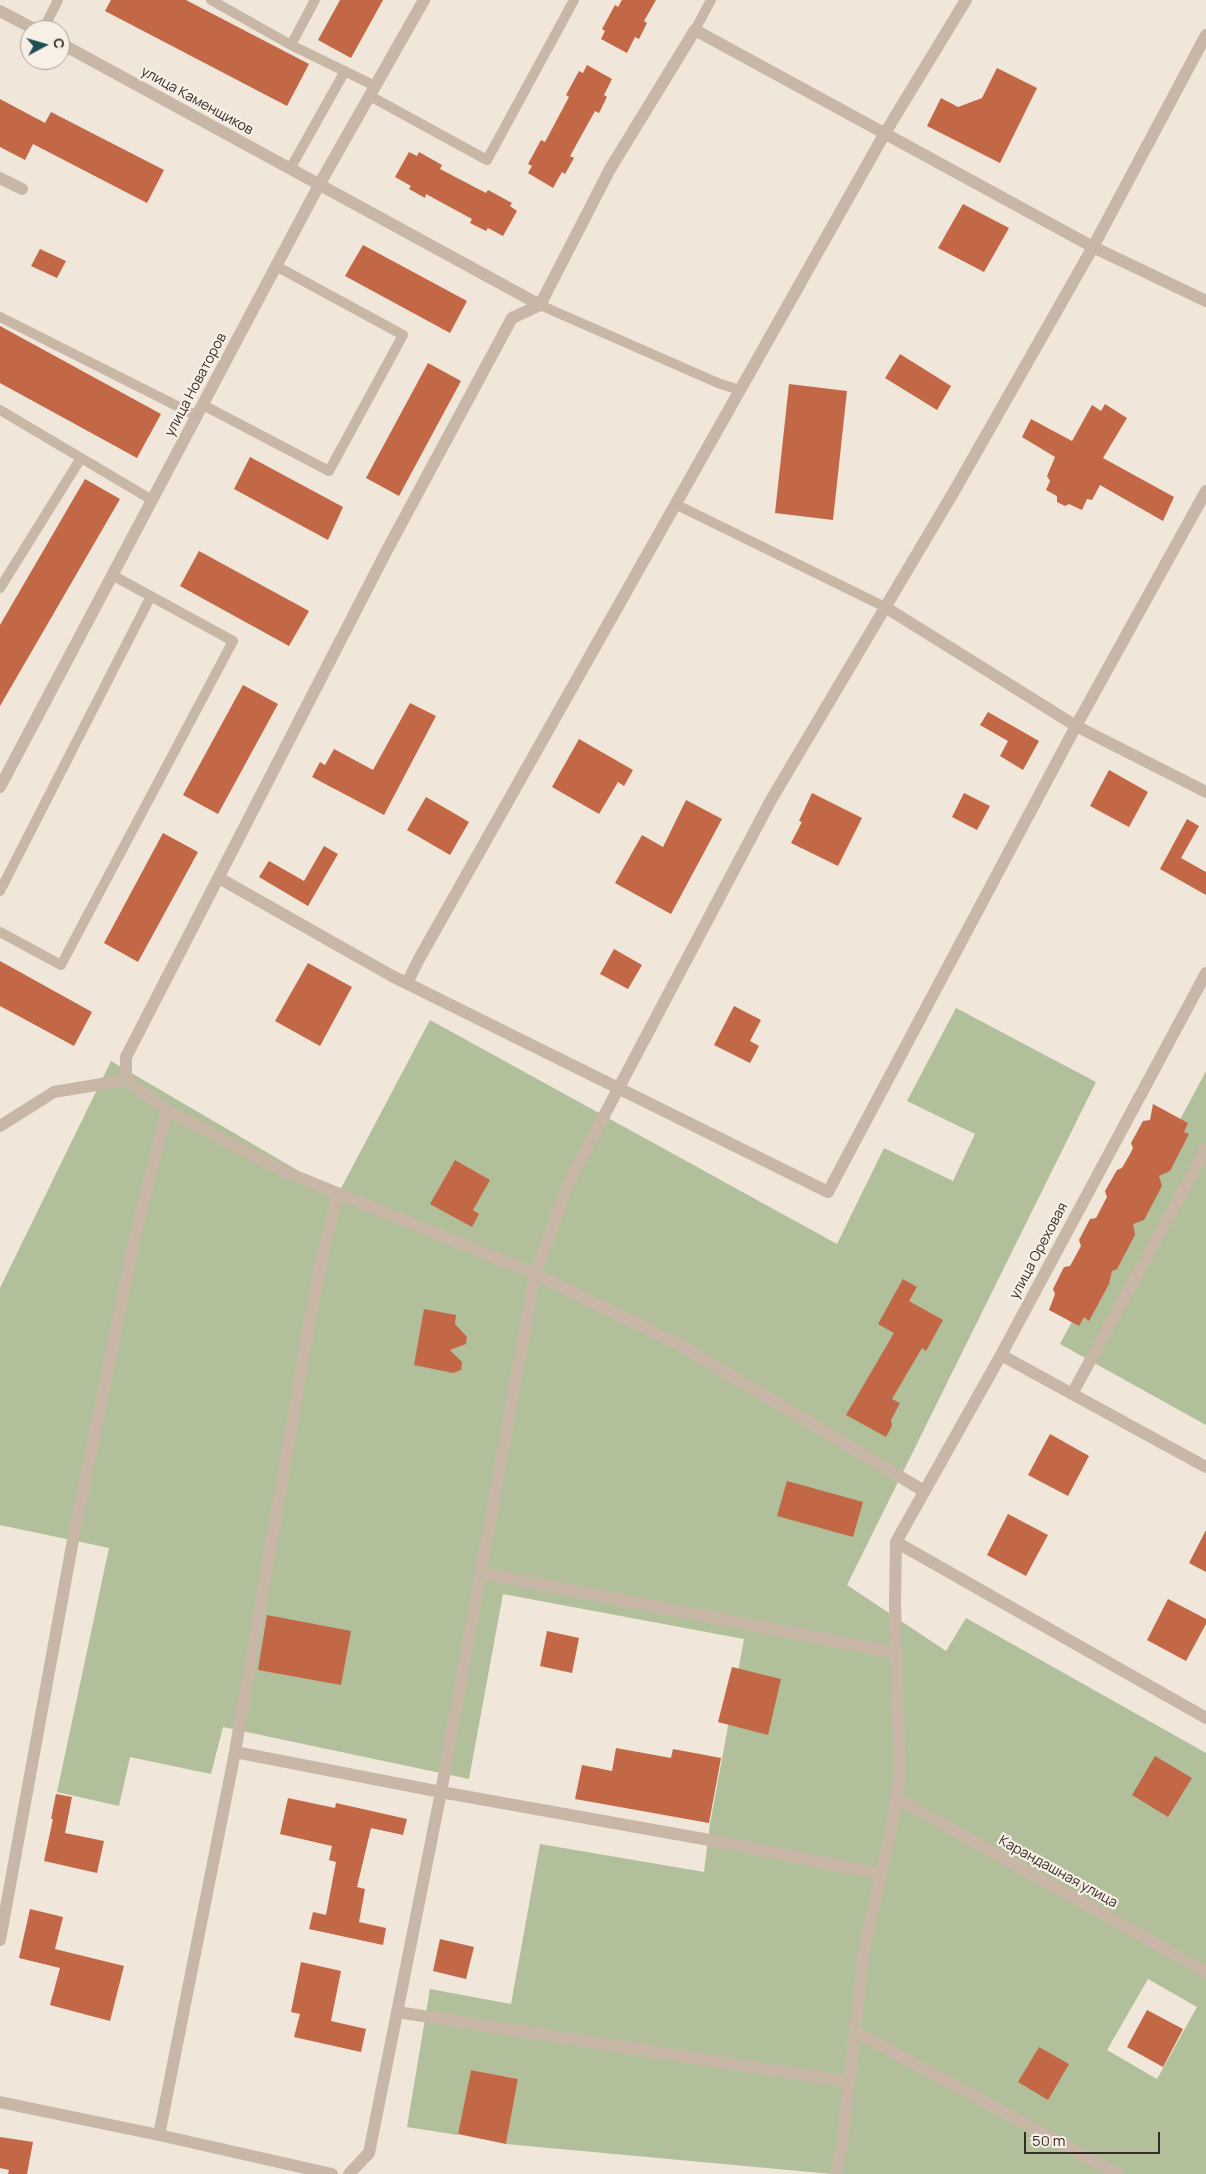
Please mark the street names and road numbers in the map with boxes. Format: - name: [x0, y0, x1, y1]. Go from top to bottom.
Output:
- street label: улица Каменщиков: [138, 63, 256, 139]
- street label: улица Новаторов: [162, 330, 230, 440]
- street label: улица Ореховая: [1006, 1200, 1072, 1302]
- street label: Карандашная улица: [996, 1832, 1120, 1912]

